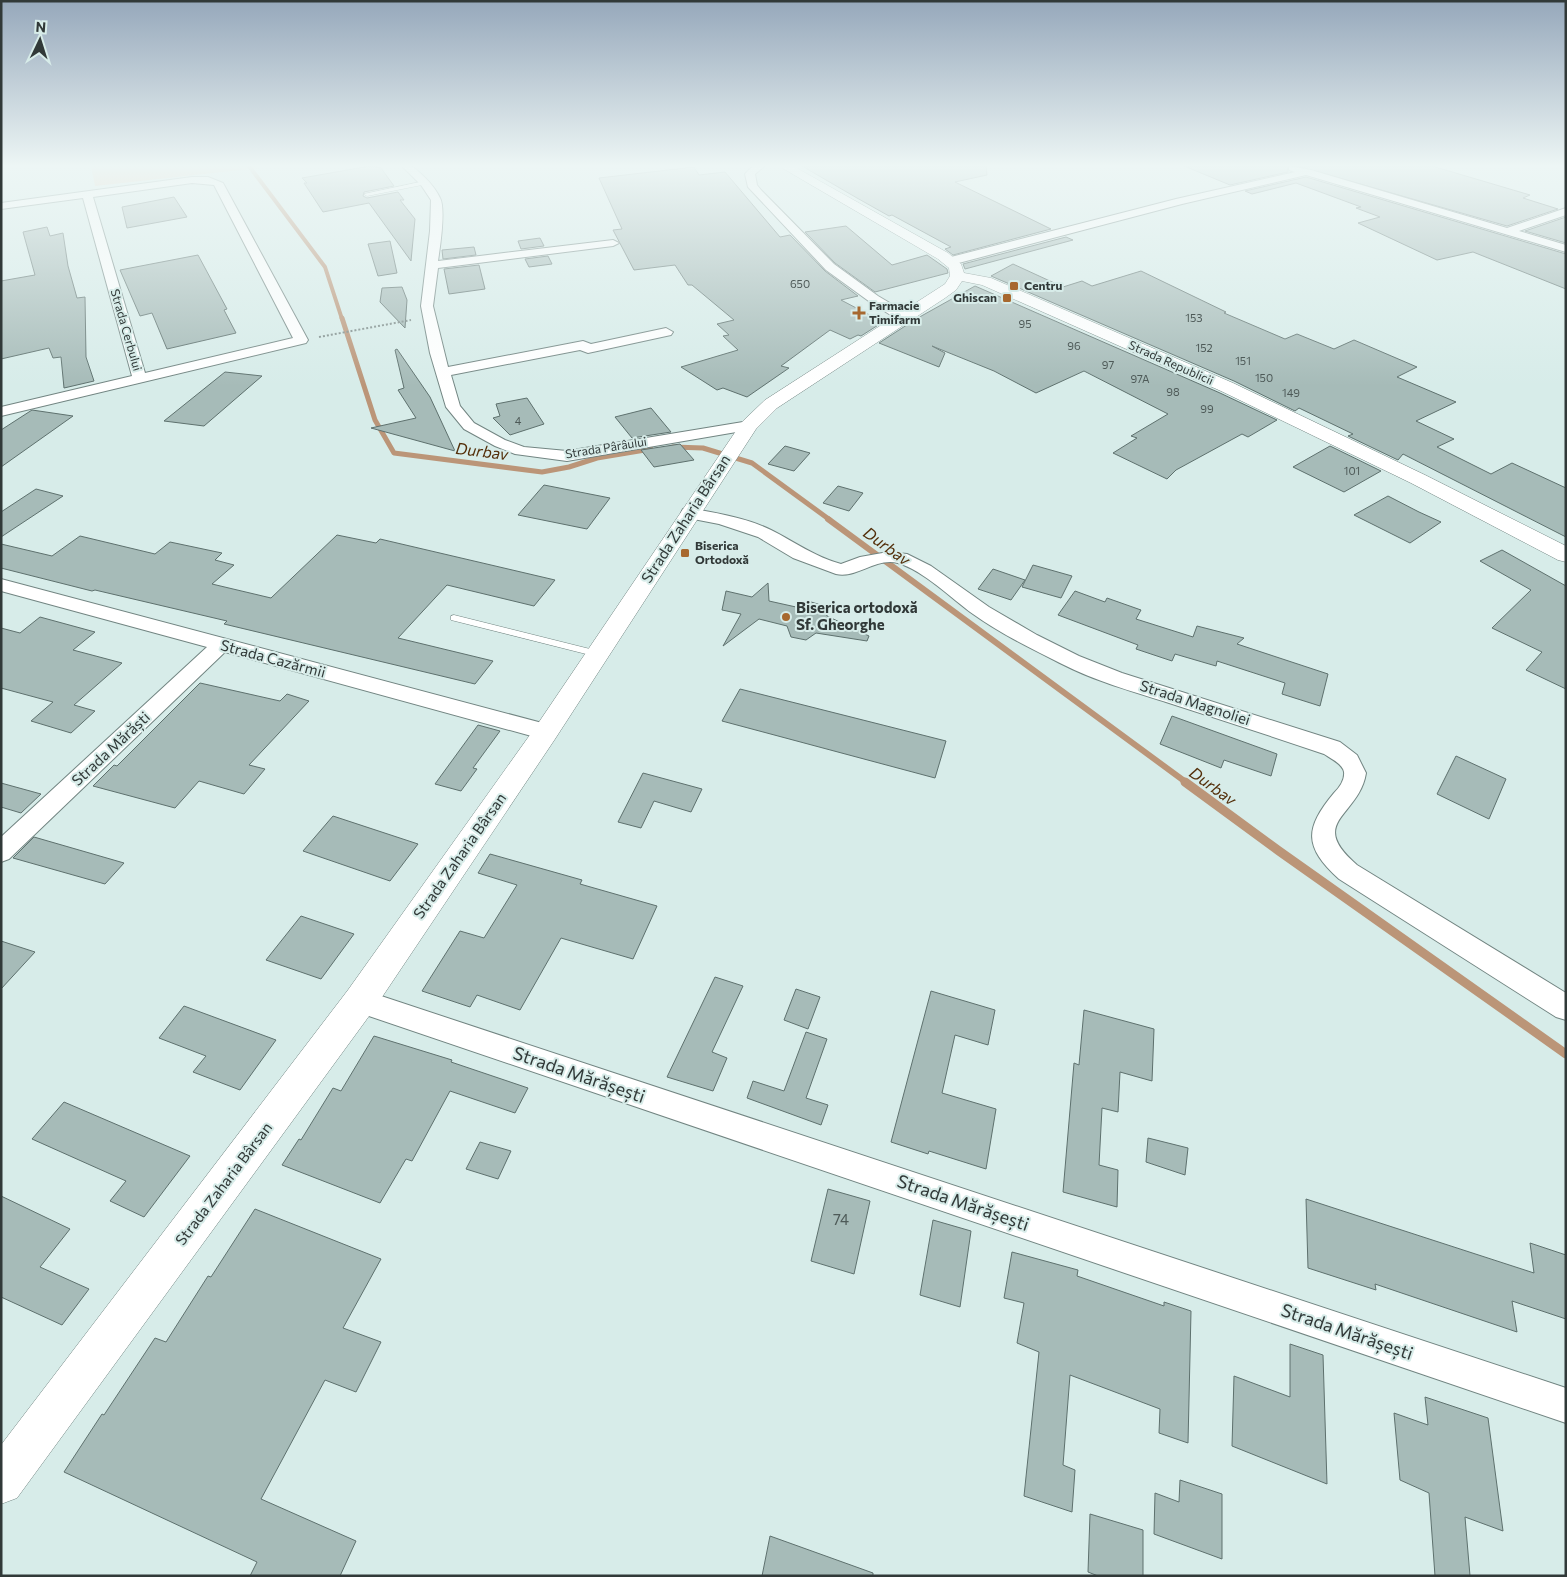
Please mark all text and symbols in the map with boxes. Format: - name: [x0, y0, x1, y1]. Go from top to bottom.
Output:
- north arrow: [15, 15, 65, 65]
- text: N: [35, 18, 47, 35]
- house number: 650: [790, 277, 810, 290]
- place label: Centru: [1024, 278, 1062, 292]
- marker: Centru: [1008, 280, 1020, 292]
- street label: Strada Cerbului: [109, 287, 145, 372]
- place label: Ghiscan: [953, 290, 997, 304]
- marker: Ghiscan: [1001, 292, 1013, 304]
- place label: Farmacie Timifarm: [869, 298, 920, 326]
- marker: Farmacie Timifarm: [853, 307, 865, 319]
- house number: 153: [1185, 311, 1203, 324]
- house number: 95: [1019, 317, 1032, 330]
- street label: Strada Republicii: [1127, 337, 1216, 387]
- house number: 96: [1067, 339, 1081, 352]
- house number: 152: [1195, 341, 1213, 354]
- house number: 151: [1235, 354, 1251, 367]
- house number: 97: [1102, 358, 1114, 371]
- house number: 150: [1255, 371, 1273, 384]
- house number: 97A: [1130, 372, 1150, 385]
- house number: 98: [1166, 385, 1180, 398]
- house number: 149: [1282, 386, 1300, 399]
- house number: 99: [1200, 402, 1214, 415]
- house number: 4: [515, 414, 522, 427]
- street label: Strada Pârâului: [564, 434, 648, 460]
- water label: Durbav: [455, 438, 510, 463]
- street label: Strada Zaharia Bârsan: [637, 451, 733, 586]
- house number: 101: [1344, 464, 1360, 477]
- water label: Durbav: [860, 522, 915, 569]
- place label: Biserica Ortodoxă: [695, 538, 749, 566]
- marker: Biserica Ortodoxă: [679, 547, 691, 559]
- place label: Biserica ortodoxă Sf. Gheorghe: [796, 598, 918, 633]
- marker: Biserica ortodoxă Sf. Gheorghe: [780, 611, 792, 623]
- street label: Strada Cazărmii: [219, 635, 328, 681]
- street label: Strada Magnoliei: [1138, 676, 1253, 728]
- street label: Strada Mărăști: [68, 707, 154, 791]
- water label: Durbav: [1186, 762, 1241, 809]
- street label: Strada Zaharia Bârsan: [409, 789, 509, 922]
- street label: Strada Mărășești: [510, 1041, 648, 1108]
- street label: Strada Zaharia Bârsan: [171, 1118, 275, 1248]
- street label: Strada Mărășești: [894, 1169, 1032, 1236]
- house number: 74: [833, 1210, 849, 1228]
- street label: Strada Mărășești: [1278, 1298, 1416, 1365]

